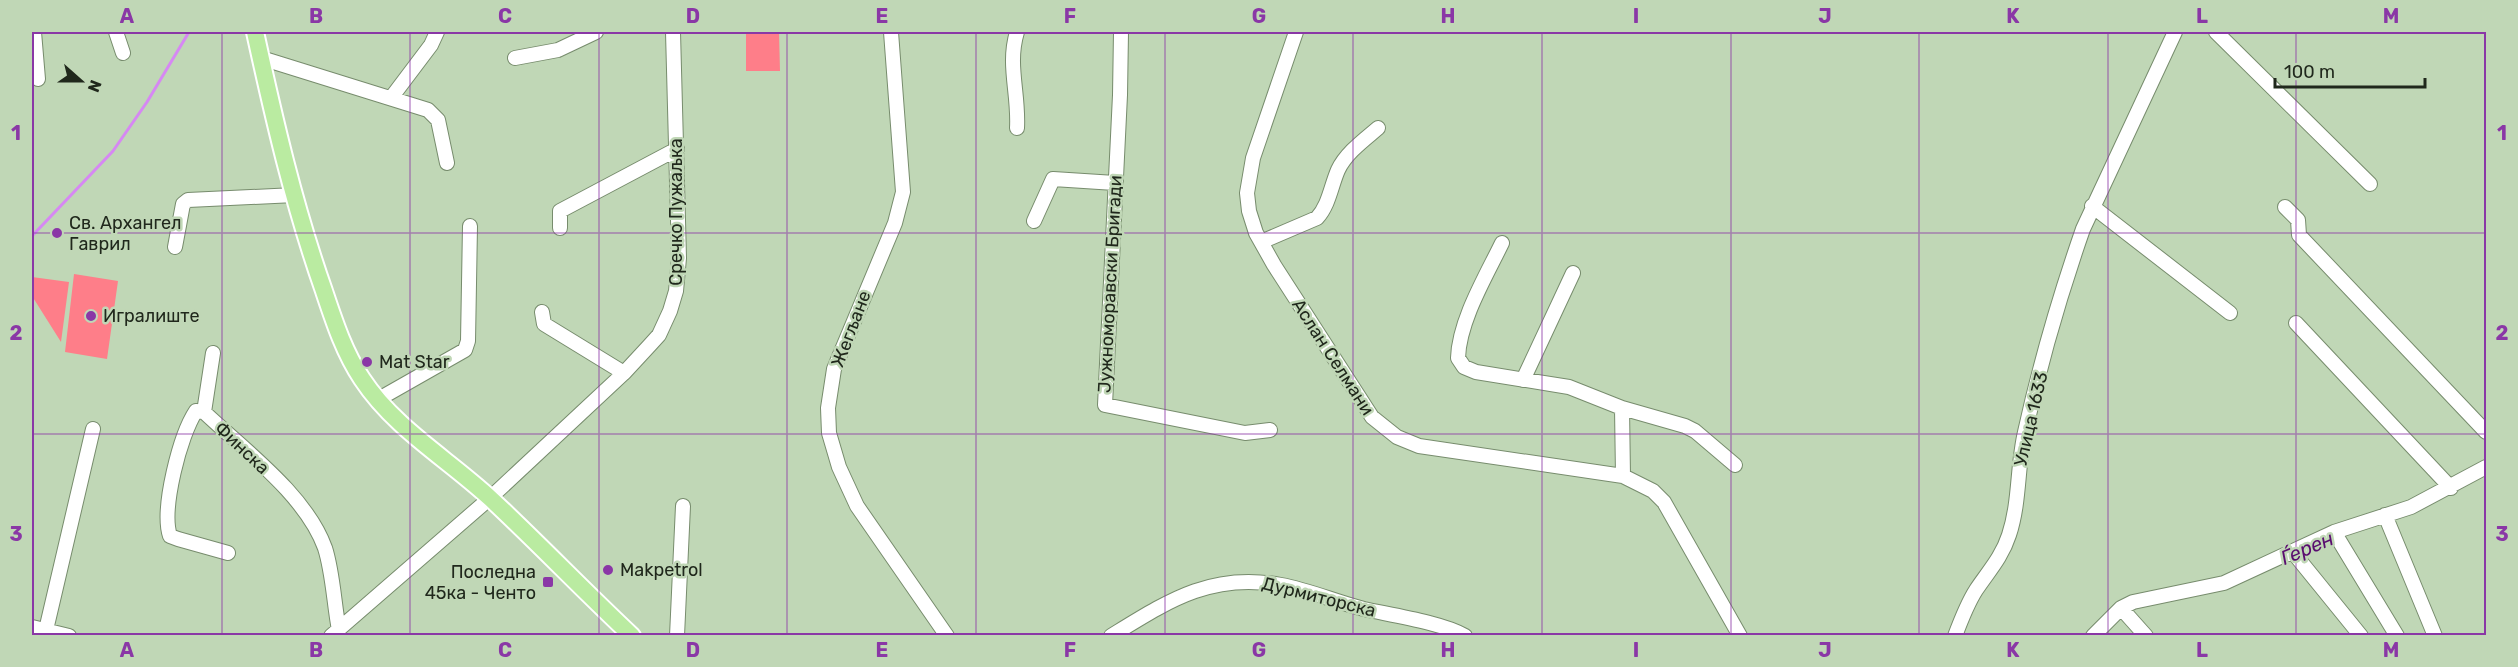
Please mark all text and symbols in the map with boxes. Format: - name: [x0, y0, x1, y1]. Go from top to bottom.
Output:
- text: A: [120, 4, 135, 28]
- text: B: [309, 4, 323, 28]
- text: C: [498, 4, 512, 28]
- text: D: [686, 4, 700, 28]
- text: E: [876, 4, 888, 28]
- text: F: [1064, 4, 1076, 28]
- text: G: [1252, 4, 1266, 28]
- text: H: [1441, 4, 1455, 28]
- text: I: [1633, 4, 1639, 28]
- text: J: [1818, 4, 1832, 28]
- text: K: [2006, 4, 2020, 28]
- text: L: [2196, 4, 2208, 28]
- text: M: [2383, 4, 2399, 28]
- north arrow: [51, 51, 111, 111]
- scale bar: [2275, 51, 2425, 89]
- text: 100 m: [2284, 61, 2335, 83]
- text: N: [84, 77, 105, 95]
- text: 1: [11, 121, 21, 145]
- text: 1: [2497, 121, 2507, 145]
- street label: Сречко Пужаљка: [665, 138, 687, 286]
- street label: Јужноморавски Бригади: [1093, 175, 1127, 393]
- place label: Св. Архангел Гаврил: [69, 212, 181, 255]
- marker: Св. Архангел Гаврил: [50, 226, 64, 240]
- street label: Жегљане: [826, 288, 876, 370]
- street label: Аслан Селмани: [1287, 295, 1379, 419]
- place label: Игралиште: [103, 305, 200, 327]
- marker: Игралиште: [84, 309, 98, 323]
- text: 2: [10, 321, 23, 345]
- text: 2: [2496, 321, 2509, 345]
- place label: Mat Star: [379, 351, 450, 373]
- marker: Mat Star: [360, 355, 374, 369]
- street label: Улица 1633: [2009, 370, 2053, 468]
- street label: Финска: [210, 417, 274, 479]
- text: 3: [9, 522, 23, 546]
- text: 3: [2495, 522, 2509, 546]
- water label: Ѓерен: [2277, 526, 2337, 570]
- place label: Makpetrol: [620, 559, 703, 581]
- place label: Последна 45ка - Ченто: [425, 561, 536, 604]
- marker: Makpetrol: [601, 563, 615, 577]
- street label: Дурмиторска: [1260, 572, 1378, 622]
- marker: Последна 45ка - Ченто: [541, 575, 555, 589]
- text: A: [120, 638, 135, 662]
- text: B: [309, 638, 323, 662]
- text: C: [498, 638, 512, 662]
- text: D: [686, 638, 700, 662]
- text: E: [876, 638, 888, 662]
- text: F: [1064, 638, 1076, 662]
- text: G: [1252, 638, 1266, 662]
- text: H: [1441, 638, 1455, 662]
- text: I: [1633, 638, 1639, 662]
- text: J: [1818, 638, 1832, 662]
- text: K: [2006, 638, 2020, 662]
- text: L: [2196, 638, 2208, 662]
- text: M: [2383, 638, 2399, 662]

